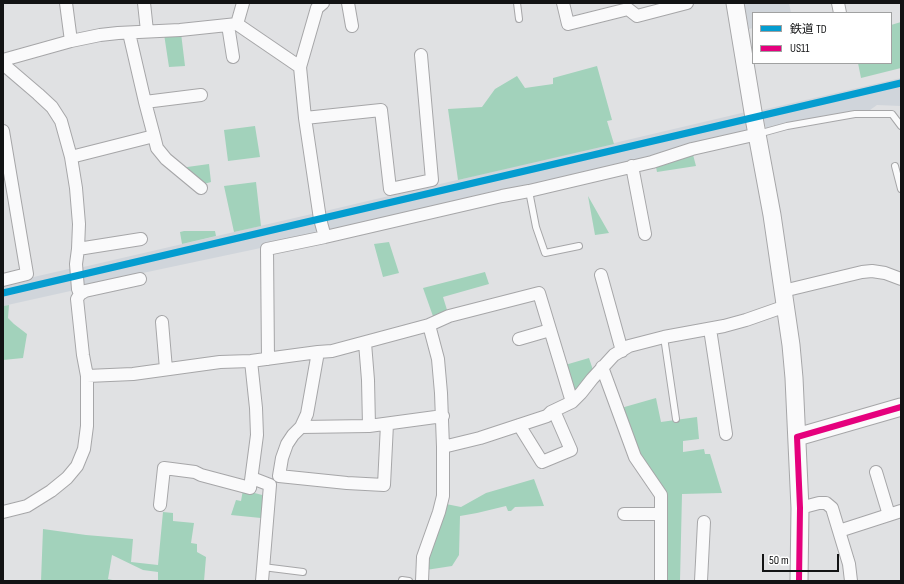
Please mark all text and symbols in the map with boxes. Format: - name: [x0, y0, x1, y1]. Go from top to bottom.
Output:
- legend: [752, 12, 892, 64]
- text: 鉄道 TD: [790, 22, 827, 37]
- text: US11: [790, 41, 809, 56]
- scale bar: [764, 546, 841, 572]
- text: 50 m: [769, 553, 789, 568]

